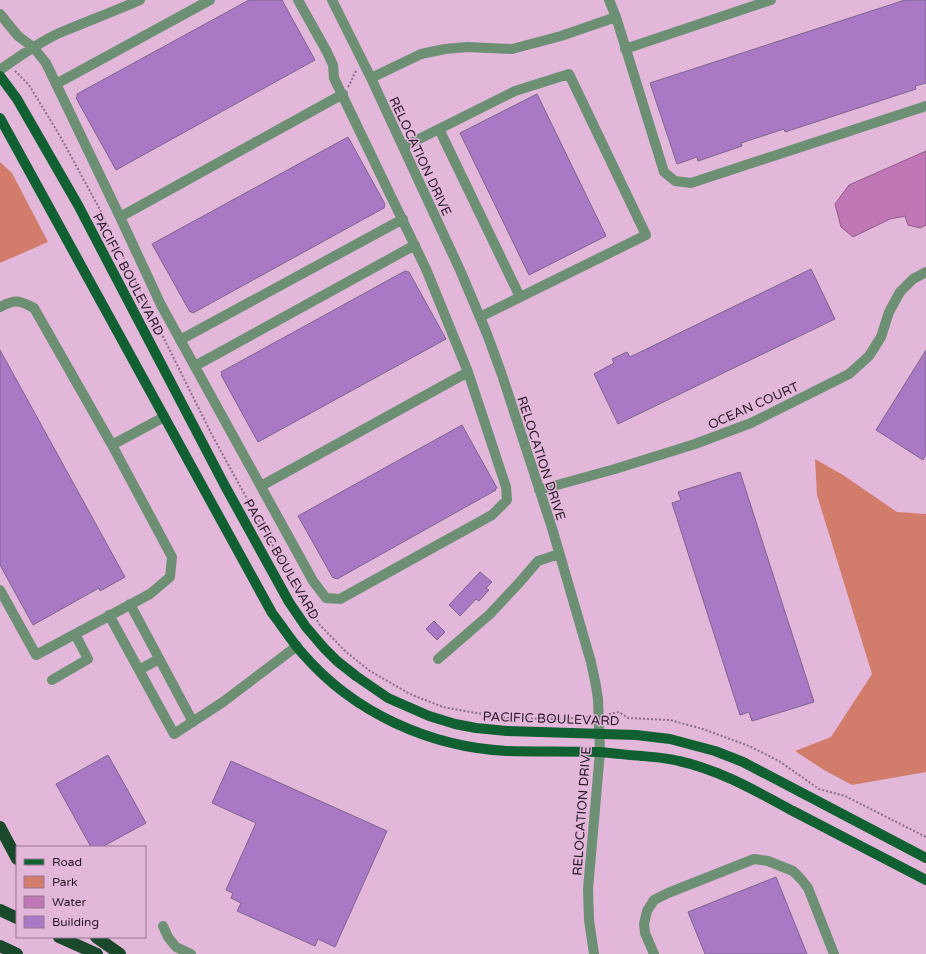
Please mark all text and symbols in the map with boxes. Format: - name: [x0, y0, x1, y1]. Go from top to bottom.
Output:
- street label: RELOCATION DRIVE: [385, 94, 455, 219]
- street label: PACIFIC BOULEVARD: [89, 210, 167, 339]
- street label: OCEAN COURT: [705, 379, 801, 433]
- street label: RELOCATION DRIVE: [513, 394, 569, 522]
- street label: PACIFIC BOULEVARD: [240, 496, 322, 623]
- street label: PACIFIC BOULEVARD: [482, 709, 620, 729]
- street label: RELOCATION DRIVE: [569, 746, 594, 876]
- legend: [16, 846, 146, 938]
- text: Road: [52, 855, 82, 869]
- text: Park: [52, 875, 78, 889]
- text: Water: [52, 895, 87, 909]
- text: Building: [52, 915, 99, 929]

